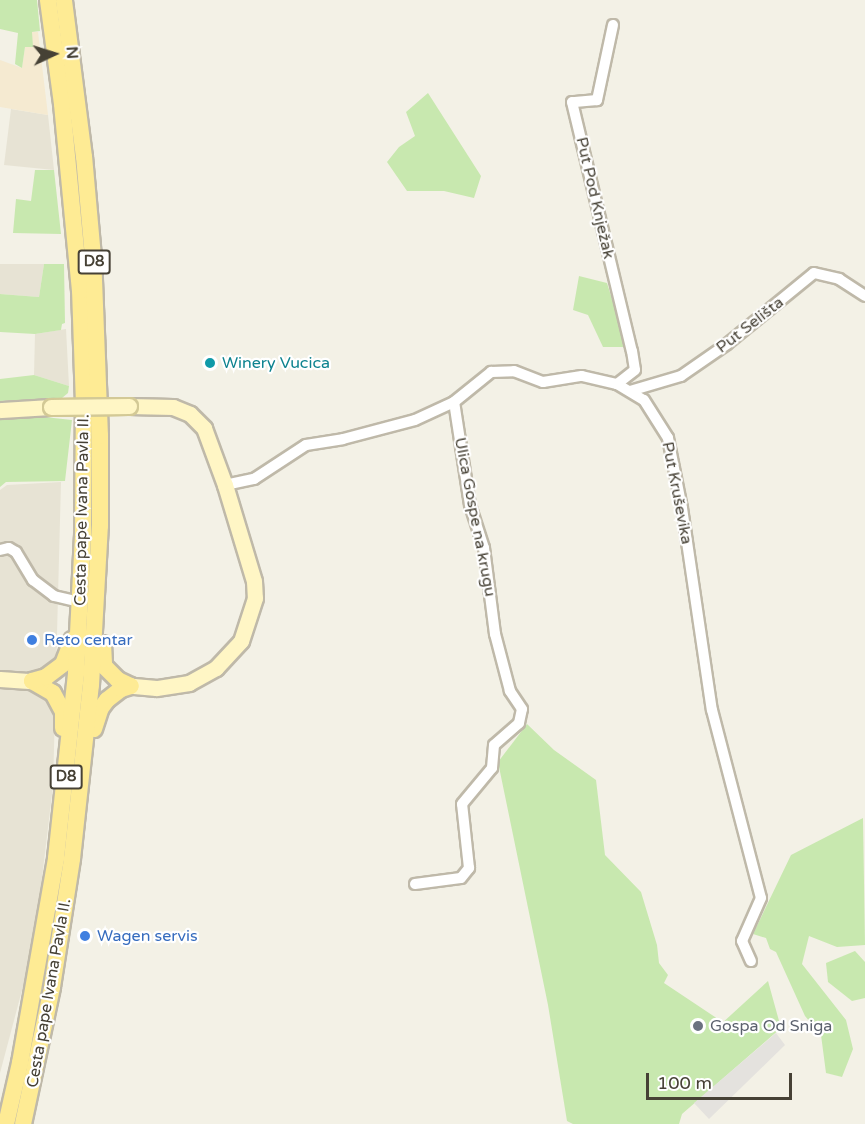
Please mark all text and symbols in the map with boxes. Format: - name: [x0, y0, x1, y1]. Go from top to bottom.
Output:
- north arrow: [24, 24, 84, 84]
- text: N: [62, 46, 82, 60]
- street label: Put Pod Knježak: [572, 135, 618, 261]
- road number: D8: [78, 250, 110, 274]
- street label: Put Selišta: [712, 293, 788, 357]
- place label: Winery Vucica: [222, 353, 330, 373]
- marker: Winery Vucica: [203, 356, 217, 370]
- street label: Cesta pape Ivana Pavla II.: [71, 414, 93, 606]
- street label: Ulica Gospe na krugu: [450, 436, 500, 598]
- street label: Put Kruševika: [658, 440, 696, 546]
- place label: Reto centar: [44, 630, 133, 650]
- marker: Reto centar: [25, 633, 39, 647]
- road number: D8: [50, 765, 82, 789]
- street label: Cesta pape Ivana Pavla II.: [23, 897, 75, 1089]
- place label: Wagen servis: [97, 926, 198, 946]
- marker: Wagen servis: [78, 929, 92, 943]
- place label: Gospa Od Sniga: [710, 1016, 832, 1036]
- marker: Gospa Od Sniga: [691, 1019, 705, 1033]
- scale bar: [649, 1061, 794, 1099]
- text: 100 m: [657, 1072, 712, 1094]

